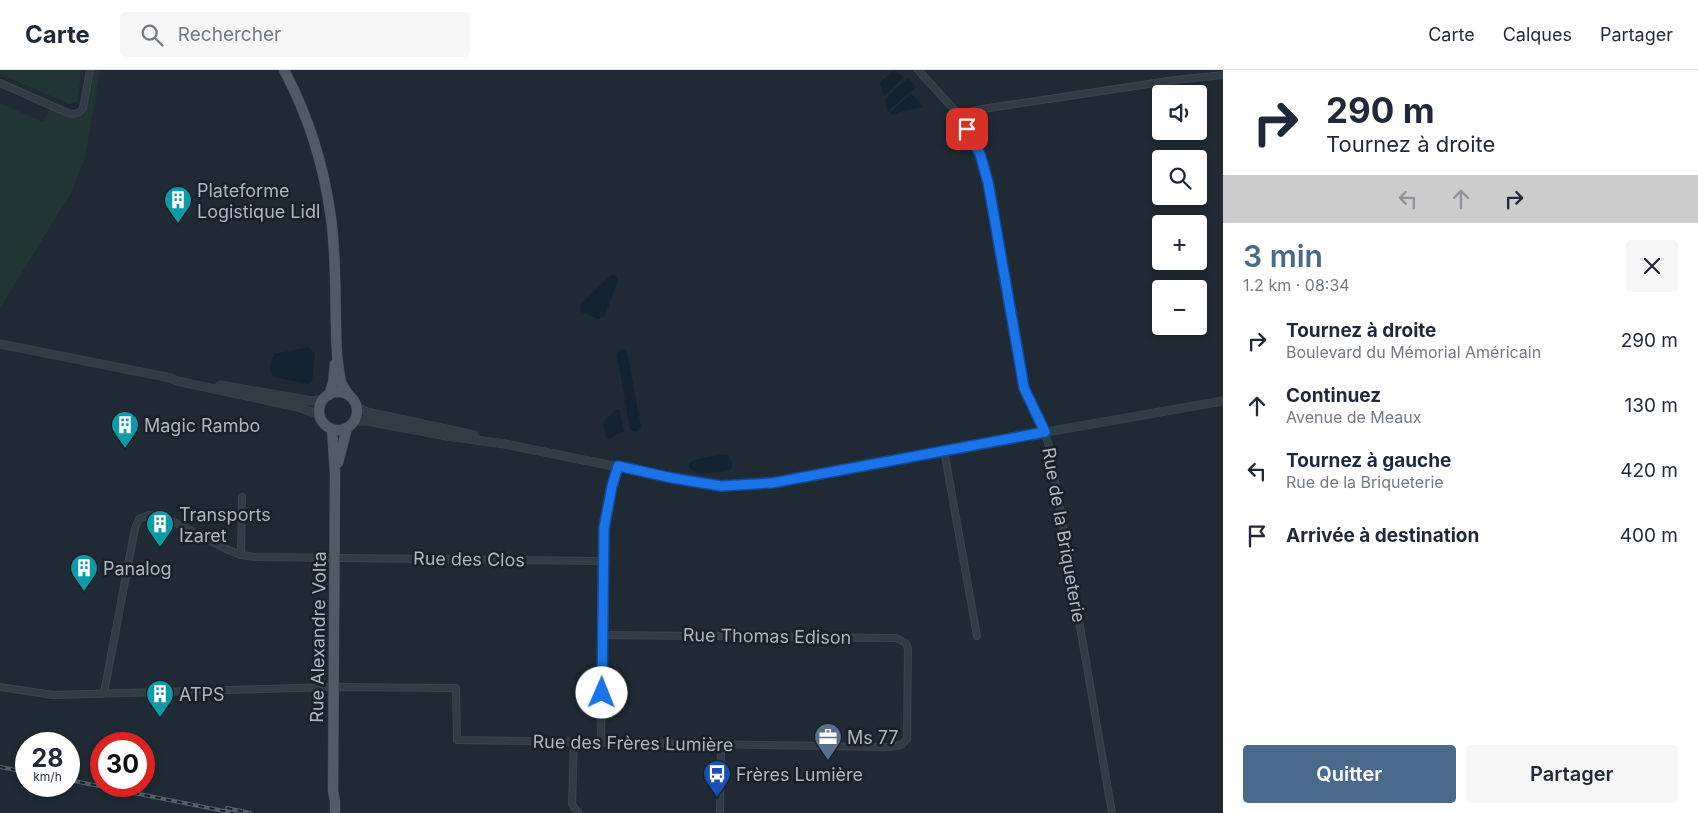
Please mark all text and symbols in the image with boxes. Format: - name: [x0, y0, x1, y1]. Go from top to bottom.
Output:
- search box: [120, 12, 470, 57]
- text: Carte: [25, 20, 90, 49]
- icon: search: [138, 21, 166, 49]
- text: Rechercher: [178, 23, 281, 46]
- text: Carte: [1428, 24, 1475, 45]
- text: Calques: [1503, 24, 1572, 45]
- text: Partager: [1600, 24, 1673, 45]
- map controls: [1152, 85, 1207, 335]
- button: sound: [1152, 85, 1207, 140]
- text: 290 m: [1326, 89, 1435, 131]
- icon: right: [1243, 90, 1308, 155]
- pin: [946, 108, 988, 150]
- icon: arrive: [953, 115, 981, 143]
- text: Tournez à droite: [1326, 131, 1495, 157]
- button: search: [1152, 150, 1207, 205]
- place label: Plateforme Logistique Lidl: [197, 180, 320, 222]
- building icon: Plateforme Logistique Lidl: [163, 185, 193, 224]
- icon: left: [1394, 185, 1422, 213]
- icon: ahead: [1447, 185, 1475, 213]
- icon: right: [1500, 185, 1528, 213]
- button: +: [1152, 215, 1207, 270]
- text: 3 min: [1243, 238, 1323, 274]
- button: close: [1626, 240, 1678, 292]
- text: 1.2 km · 08:34: [1243, 275, 1350, 295]
- button: −: [1152, 280, 1207, 335]
- text: Tournez à droite: [1286, 319, 1436, 342]
- icon: right: [1243, 327, 1271, 355]
- text: 290 m: [1621, 329, 1678, 352]
- text: Boulevard du Mémorial Américain: [1286, 342, 1541, 362]
- text: Continuez: [1286, 384, 1381, 407]
- icon: ahead: [1243, 392, 1271, 420]
- text: 130 m: [1625, 394, 1678, 417]
- text: Avenue de Meaux: [1286, 407, 1421, 427]
- building icon: Magic Rambo: [110, 410, 140, 449]
- place label: Magic Rambo: [144, 415, 260, 436]
- street label: Rue de la Briqueterie: [1038, 446, 1090, 624]
- text: Tournez à gauche: [1286, 449, 1451, 472]
- icon: left: [1243, 457, 1271, 485]
- text: 420 m: [1620, 459, 1678, 482]
- text: Rue de la Briqueterie: [1286, 472, 1444, 492]
- place label: Transports Izaret: [179, 504, 271, 546]
- building icon: Transports Izaret: [145, 509, 175, 548]
- icon: arrive: [1243, 522, 1271, 550]
- text: Arrivée à destination: [1286, 524, 1479, 547]
- text: 400 m: [1620, 524, 1678, 547]
- street label: Rue des Clos: [413, 548, 525, 570]
- street label: Rue Alexandre Volta: [306, 551, 330, 723]
- building icon: Panalog: [69, 553, 99, 592]
- place label: Panalog: [103, 558, 172, 579]
- street label: Rue Thomas Edison: [683, 624, 851, 648]
- position arrow: [575, 666, 627, 718]
- building icon: ATPS: [145, 679, 175, 718]
- place label: ATPS: [179, 684, 225, 705]
- office icon: Ms 77: [813, 722, 843, 761]
- place label: Ms 77: [847, 727, 899, 748]
- street label: Rue des Frères Lumière: [532, 731, 734, 755]
- speed limit sign: 30: [90, 732, 155, 797]
- text: 28: [31, 743, 64, 773]
- button: Quitter: [1243, 745, 1456, 803]
- button: Partager: [1466, 745, 1678, 803]
- bus stop icon: Frères Lumière: [702, 759, 732, 798]
- place label: Frères Lumière: [736, 764, 863, 785]
- text: km/h: [33, 769, 62, 784]

